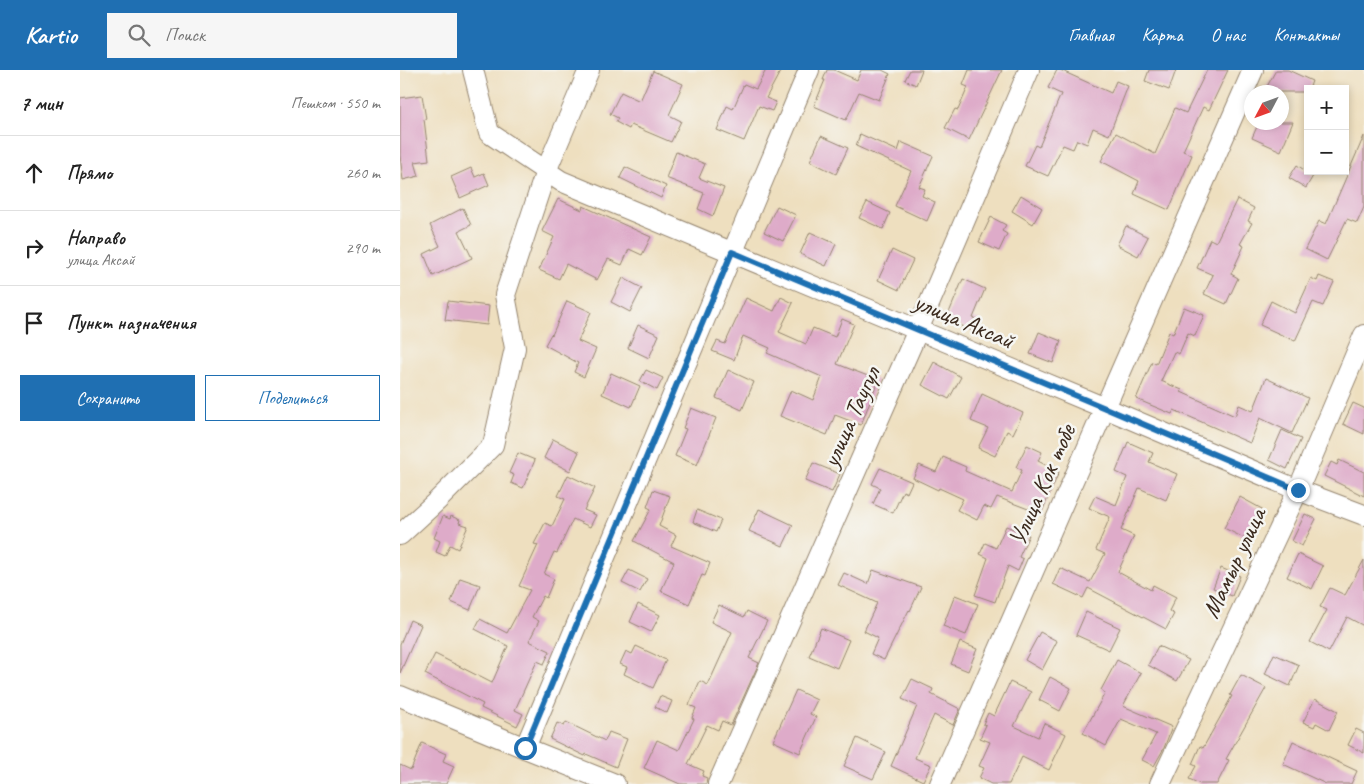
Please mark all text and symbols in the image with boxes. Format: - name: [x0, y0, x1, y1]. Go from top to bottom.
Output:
- search box: [107, 13, 457, 58]
- text: Kartio: [25, 20, 77, 50]
- icon: search: [125, 21, 153, 49]
- text: Поиск: [165, 23, 205, 47]
- text: Главная: [1069, 24, 1114, 46]
- text: Карта: [1142, 24, 1183, 46]
- text: О нас: [1211, 24, 1246, 46]
- text: Контакты: [1274, 24, 1339, 46]
- north arrow: [1244, 85, 1289, 130]
- map controls: [1304, 85, 1349, 175]
- button: +: [1304, 85, 1349, 130]
- text: 7 мин: [20, 90, 63, 116]
- text: Пешком · 550 m: [291, 93, 380, 113]
- button: −: [1304, 130, 1349, 175]
- icon: ahead: [20, 159, 48, 187]
- text: Прямо: [67, 161, 112, 185]
- text: 260 m: [346, 163, 380, 183]
- text: Направо: [67, 226, 125, 250]
- icon: right: [20, 234, 48, 262]
- text: 290 m: [346, 238, 380, 258]
- text: улица Аксай: [67, 250, 135, 270]
- street label: улица Аксай: [907, 285, 1020, 357]
- icon: arrive: [20, 309, 48, 337]
- text: Пункт назначения: [67, 311, 196, 335]
- street label: улица Таугул: [814, 360, 888, 474]
- button: Сохранить: [20, 375, 195, 421]
- button: Поделиться: [205, 375, 380, 421]
- street label: Улица Кок тобе: [1001, 418, 1084, 550]
- route end: [1287, 479, 1310, 502]
- street label: Мамыр улица: [1195, 500, 1275, 623]
- route start: [514, 737, 537, 760]

